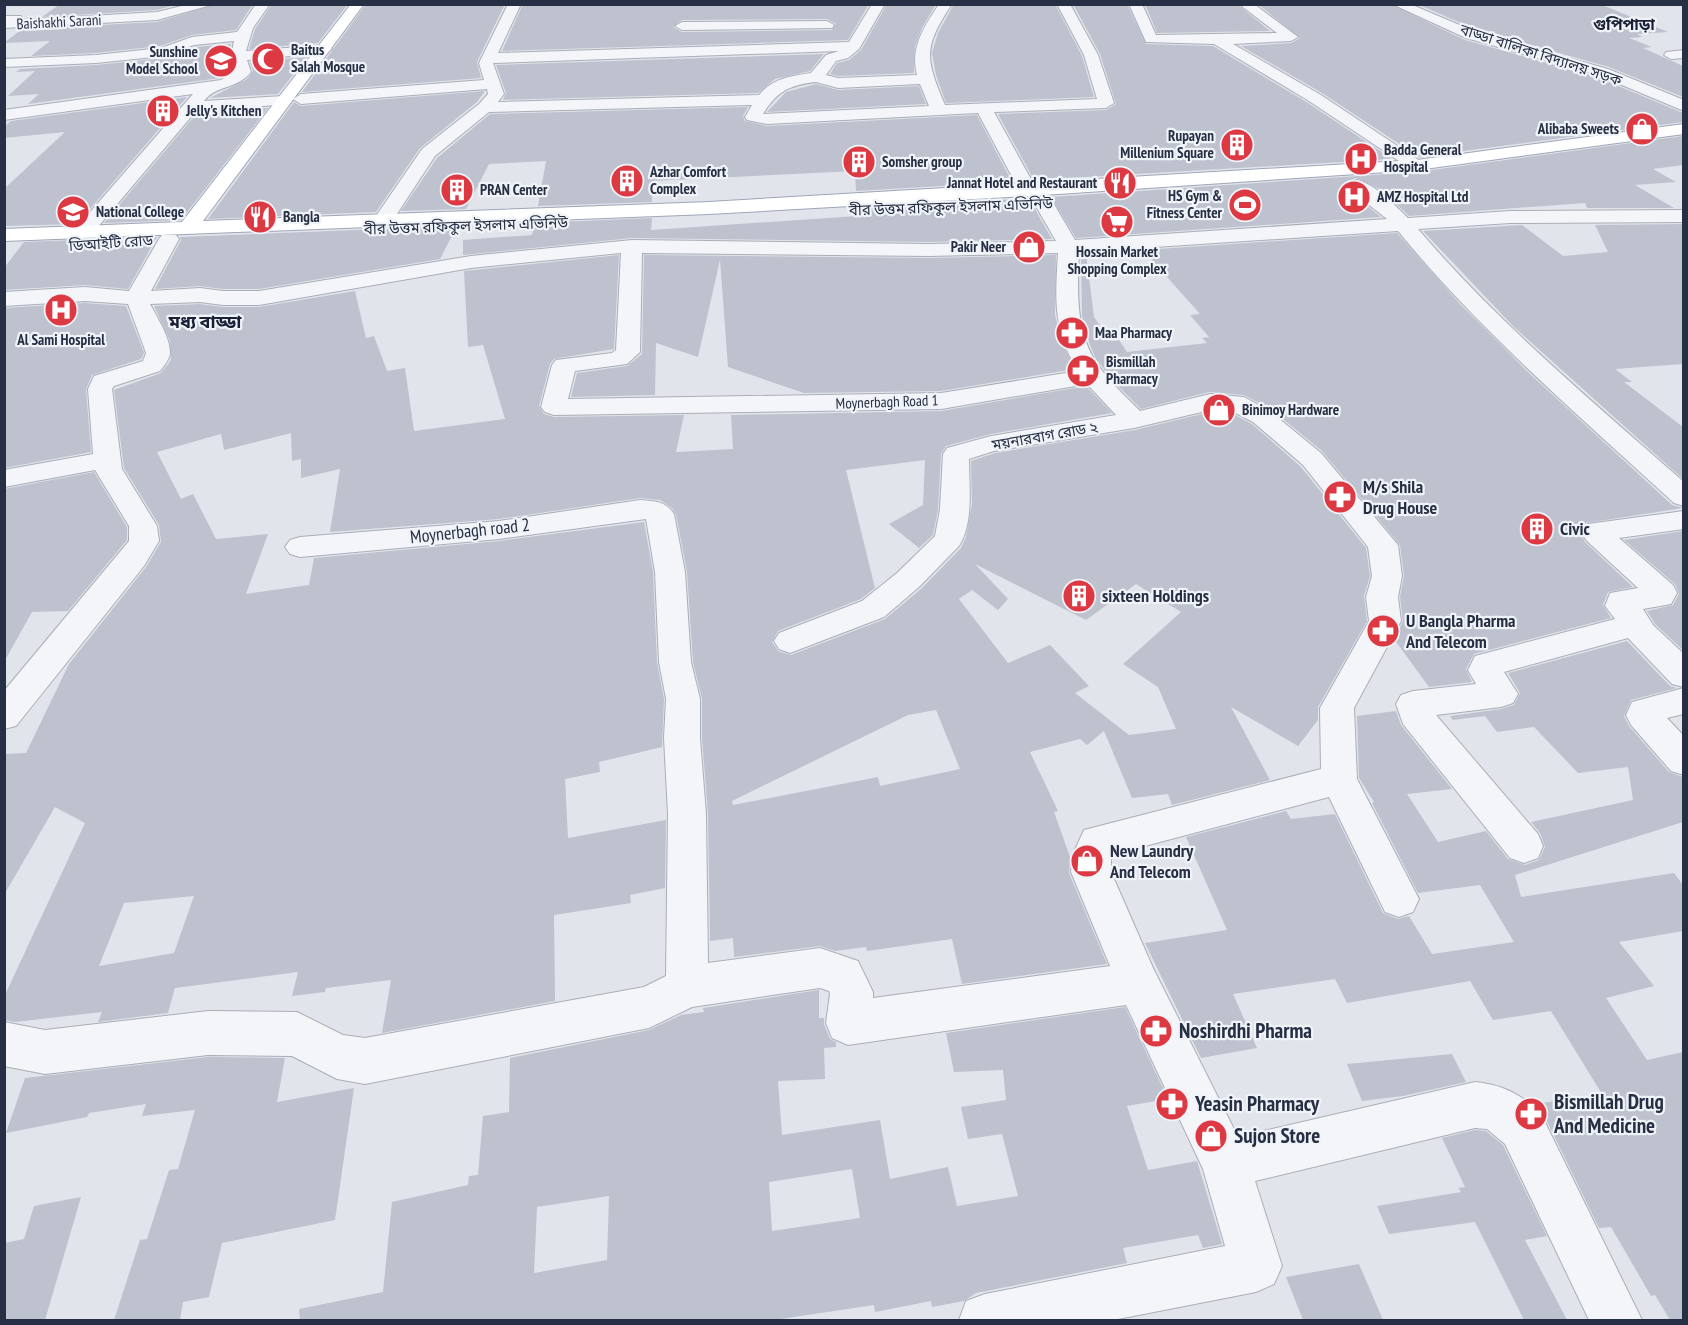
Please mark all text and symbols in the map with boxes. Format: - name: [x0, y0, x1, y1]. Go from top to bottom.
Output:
- street label: Baishakhi Sarani: [16, 10, 102, 33]
- district label: গুপিপাড়া: [1593, 14, 1655, 34]
- street label: বাড্ডা বালিকা বিদ্যালয় সড়ক: [1457, 19, 1625, 90]
- place label: Baitus Salah Mosque: [291, 40, 365, 76]
- mosque icon: Baitus Salah Mosque: [250, 41, 286, 77]
- place label: Sunshine Model School: [126, 42, 198, 78]
- school or university icon: Sunshine Model School: [203, 43, 239, 79]
- building icon: Jelly's Kitchen: [145, 93, 181, 129]
- place label: Jelly's Kitchen: [185, 101, 262, 120]
- shop icon: Alibaba Sweets: [1624, 111, 1660, 147]
- place label: Alibaba Sweets: [1537, 119, 1619, 138]
- place label: Rupayan Millenium Square: [1120, 126, 1214, 162]
- building icon: Rupayan Millenium Square: [1219, 127, 1255, 163]
- place label: Badda General Hospital: [1384, 140, 1462, 176]
- hospital icon: Badda General Hospital: [1343, 141, 1379, 177]
- building icon: Somsher group: [841, 144, 877, 180]
- place label: Somsher group: [882, 152, 962, 171]
- place label: Azhar Comfort Complex: [649, 162, 727, 198]
- building icon: Azhar Comfort Complex: [609, 163, 645, 199]
- restaurant icon: Jannat Hotel and Restaurant: [1102, 165, 1138, 201]
- building icon: PRAN Center: [439, 172, 475, 208]
- place label: Jannat Hotel and Restaurant: [946, 173, 1098, 192]
- hospital icon: AMZ Hospital Ltd: [1336, 179, 1372, 215]
- place label: PRAN Center: [480, 180, 548, 199]
- place label: HS Gym & Fitness Center: [1147, 186, 1223, 222]
- sports icon: HS Gym & Fitness Center: [1227, 187, 1263, 223]
- place label: AMZ Hospital Ltd: [1376, 187, 1469, 206]
- street label: বীর উত্তম রফিকুল ইসলাম এভিনিউ: [848, 193, 1054, 220]
- school or university icon: National College: [55, 194, 91, 230]
- restaurant icon: Bangla: [242, 199, 278, 235]
- place label: National College: [96, 202, 184, 221]
- supermarket icon: Hossain Market Shopping Complex: [1099, 204, 1135, 240]
- place label: Bangla: [283, 207, 320, 226]
- street label: বীর উত্তম রফিকুল ইসলাম এভিনিউ: [363, 212, 569, 239]
- shop icon: Pakir Neer: [1011, 229, 1047, 265]
- street label: ডিআইটি রোড: [67, 230, 154, 255]
- place label: Pakir Neer: [951, 237, 1007, 256]
- place label: Hossain Market Shopping Complex: [1067, 242, 1167, 278]
- hospital icon: Al Sami Hospital: [43, 292, 79, 328]
- district label: মধ্য বাড্ডা: [168, 310, 242, 333]
- pharmacy icon: Maa Pharmacy: [1054, 315, 1090, 351]
- place label: Maa Pharmacy: [1095, 323, 1173, 342]
- place label: Al Sami Hospital: [16, 330, 105, 349]
- place label: Bismillah Pharmacy: [1106, 352, 1159, 388]
- pharmacy icon: Bismillah Pharmacy: [1065, 353, 1101, 389]
- street label: Moynerbagh Road 1: [835, 390, 939, 413]
- shop icon: Binimoy Hardware: [1201, 392, 1237, 428]
- place label: Binimoy Hardware: [1242, 400, 1339, 419]
- street label: ময়নারবাগ রোড ২: [989, 417, 1100, 454]
- place label: M/s Shila Drug House: [1363, 475, 1438, 519]
- pharmacy icon: M/s Shila Drug House: [1322, 479, 1358, 515]
- building icon: Civic: [1519, 511, 1555, 547]
- street label: Moynerbagh road 2: [409, 513, 531, 548]
- place label: Civic: [1560, 517, 1591, 540]
- building icon: sixteen Holdings: [1061, 578, 1097, 614]
- place label: sixteen Holdings: [1102, 584, 1209, 607]
- place label: U Bangla Pharma And Telecom: [1405, 609, 1516, 653]
- pharmacy icon: U Bangla Pharma And Telecom: [1365, 613, 1401, 649]
- place label: New Laundry And Telecom: [1109, 839, 1194, 883]
- shop icon: New Laundry And Telecom: [1069, 843, 1105, 879]
- pharmacy icon: Noshirdhi Pharma: [1138, 1013, 1174, 1049]
- place label: Noshirdhi Pharma: [1179, 1017, 1312, 1044]
- pharmacy icon: Yeasin Pharmacy: [1154, 1086, 1190, 1122]
- place label: Bismillah Drug And Medicine: [1553, 1088, 1664, 1139]
- place label: Yeasin Pharmacy: [1194, 1090, 1320, 1117]
- pharmacy icon: Bismillah Drug And Medicine: [1513, 1096, 1549, 1132]
- shop icon: Sujon Store: [1193, 1118, 1229, 1154]
- place label: Sujon Store: [1234, 1122, 1320, 1149]

